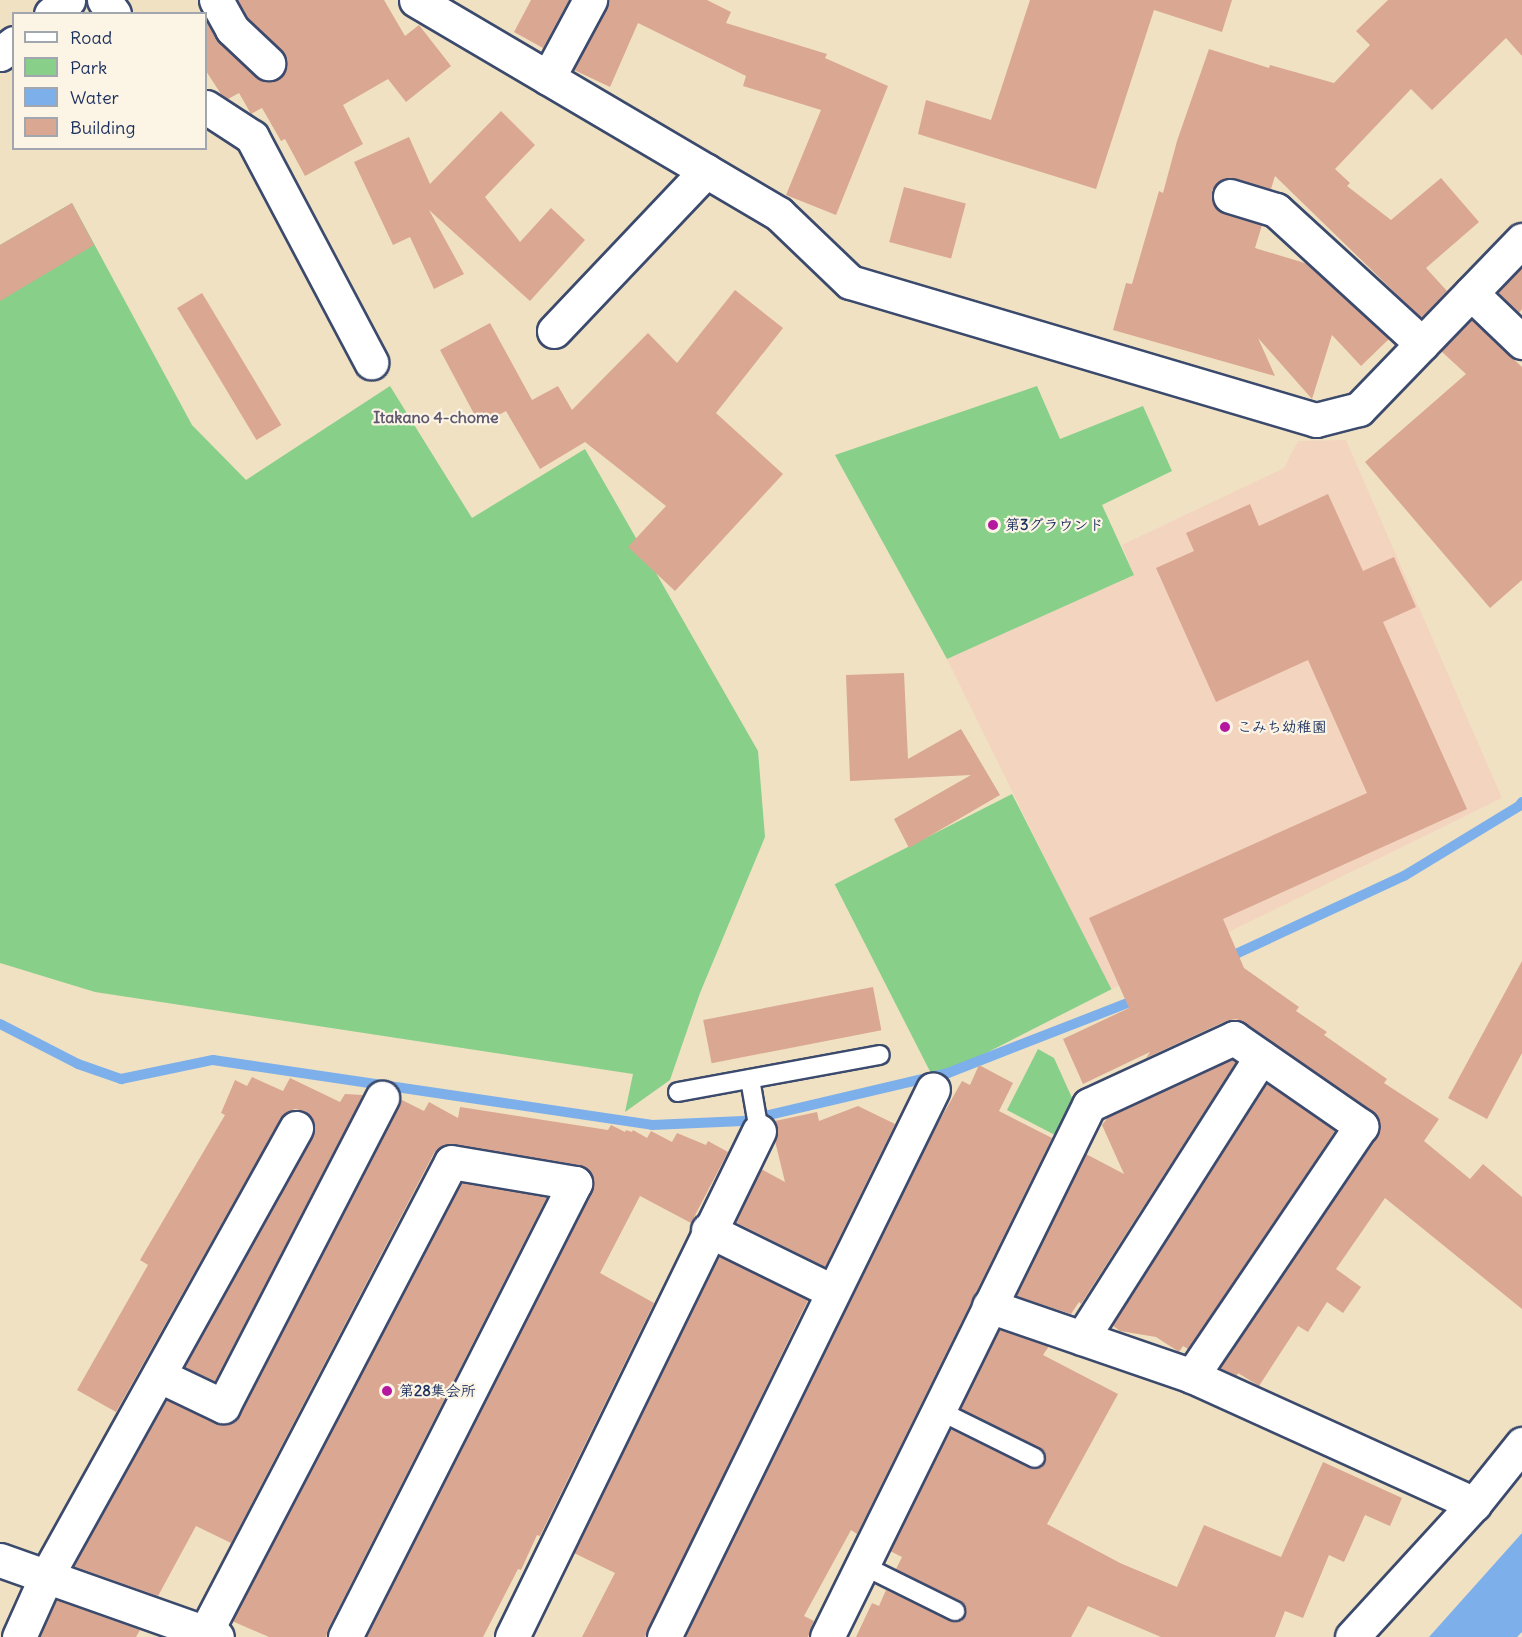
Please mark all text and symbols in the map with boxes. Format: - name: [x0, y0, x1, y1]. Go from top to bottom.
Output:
- legend: [12, 12, 207, 150]
- text: Road: [70, 26, 112, 49]
- text: Park: [70, 56, 107, 79]
- text: Water: [70, 86, 119, 109]
- text: Building: [70, 116, 135, 139]
- district label: Itakano 4-chome: [373, 407, 499, 427]
- place label: 第3グラウンド: [1005, 516, 1104, 534]
- marker: 第3グラウンド: [986, 518, 1000, 532]
- place label: こみち幼稚園: [1237, 718, 1327, 736]
- marker: こみち幼稚園: [1218, 720, 1232, 734]
- place label: 第28集会所: [399, 1382, 476, 1400]
- marker: 第28集会所: [380, 1384, 394, 1398]

